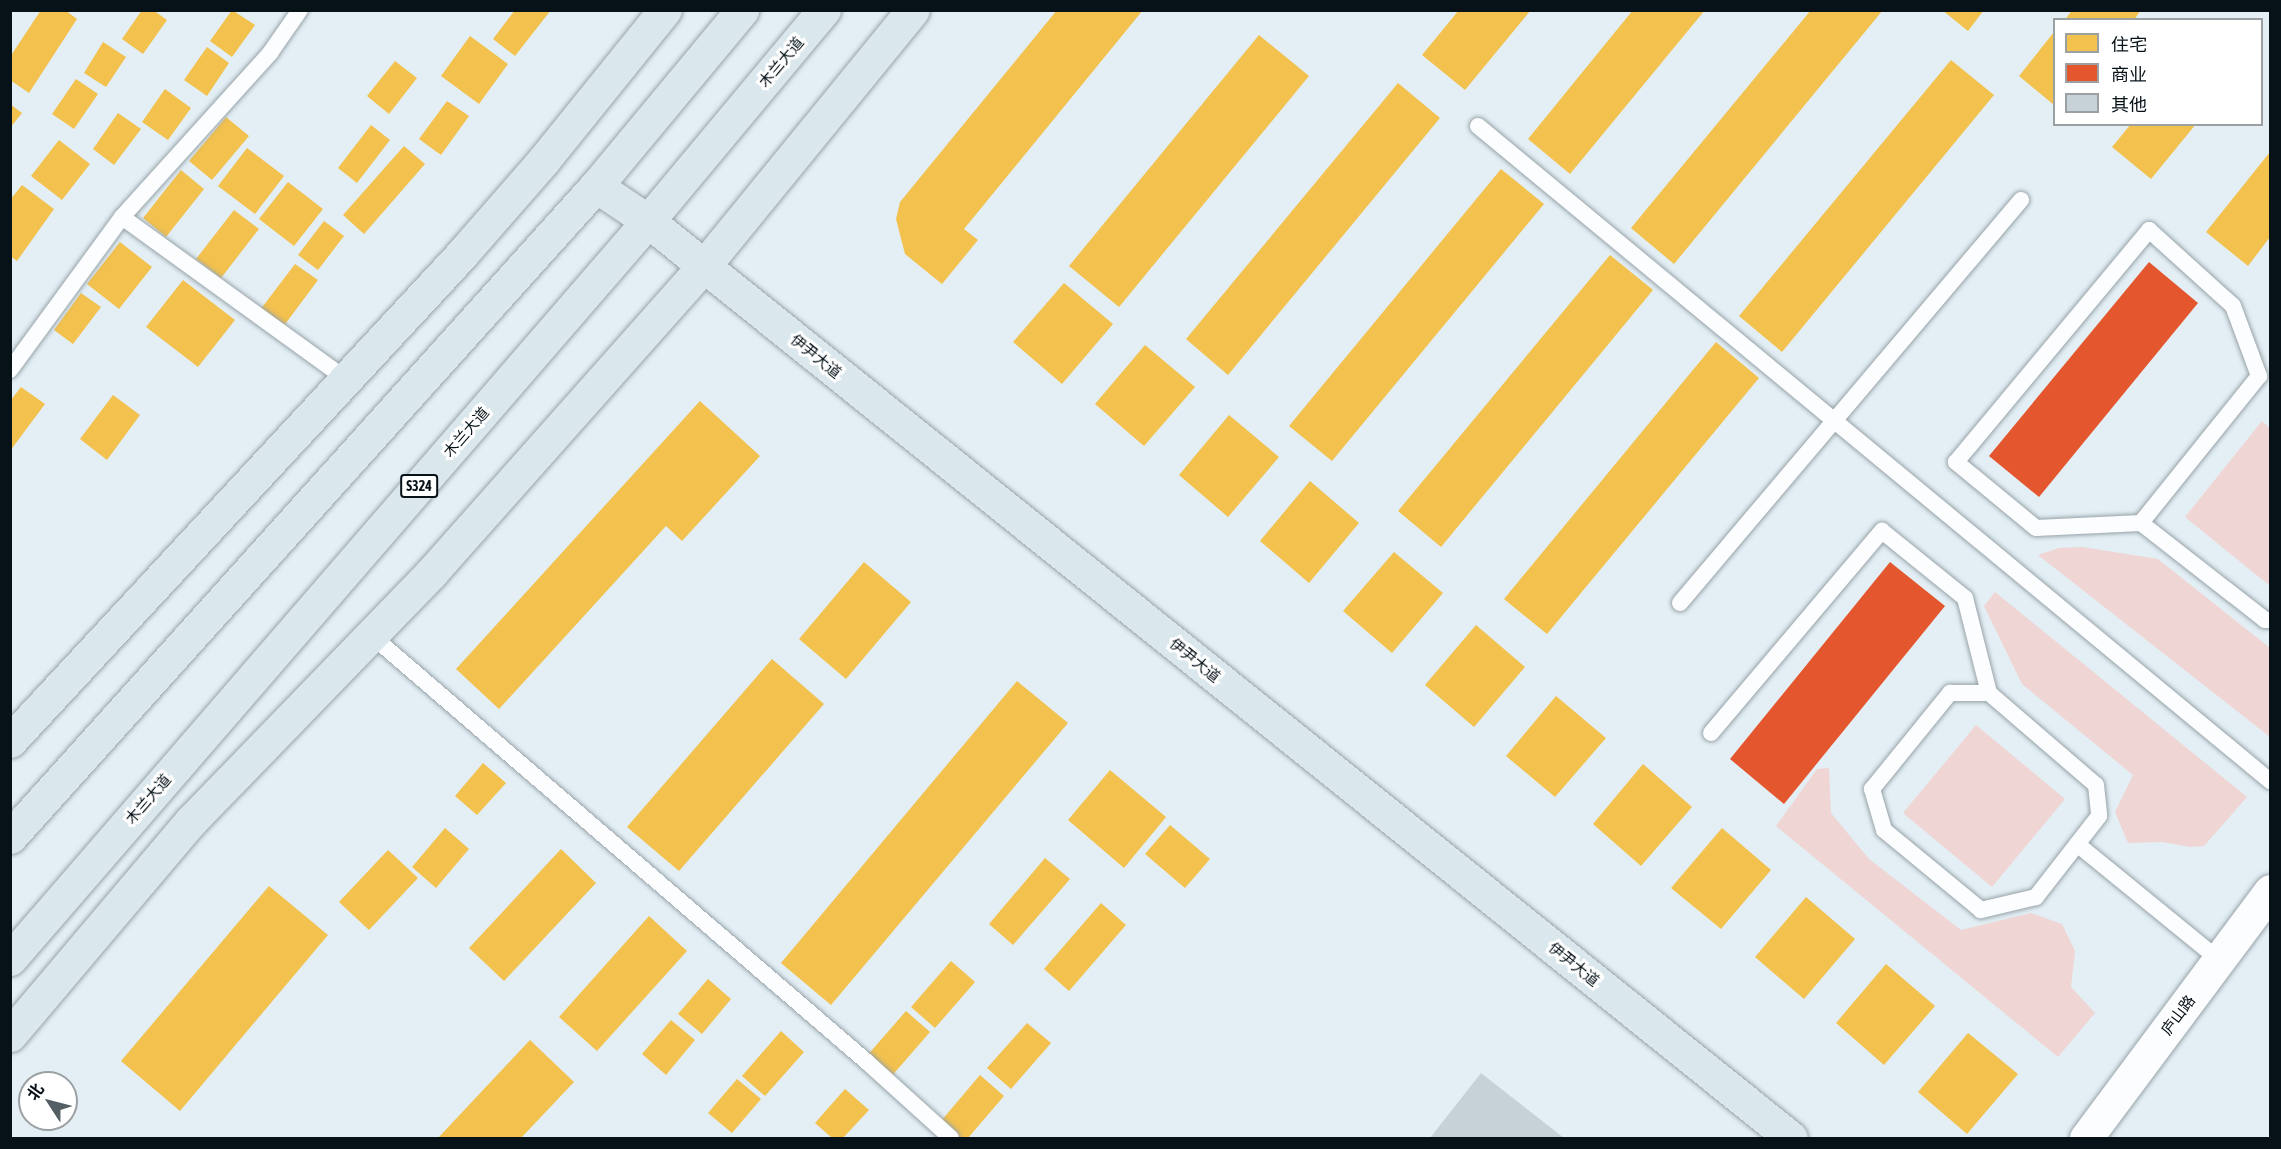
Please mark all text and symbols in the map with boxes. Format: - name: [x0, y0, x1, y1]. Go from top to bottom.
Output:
- legend: [2053, 18, 2263, 126]
- street label: 木兰大道: [755, 33, 807, 91]
- text: 住宅: [2111, 34, 2147, 55]
- text: 商业: [2111, 64, 2147, 85]
- text: 其他: [2111, 94, 2147, 115]
- street label: 伊尹大道: [787, 330, 845, 382]
- street label: 木兰大道: [440, 403, 492, 461]
- road number: S324: [400, 475, 438, 497]
- street label: 伊尹大道: [1166, 634, 1224, 686]
- street label: 木兰大道: [122, 770, 174, 828]
- street label: 伊尹大道: [1545, 938, 1603, 990]
- street label: 庐山路: [2157, 992, 2199, 1038]
- north arrow: [18, 1071, 78, 1131]
- text: 北: [23, 1080, 47, 1103]

